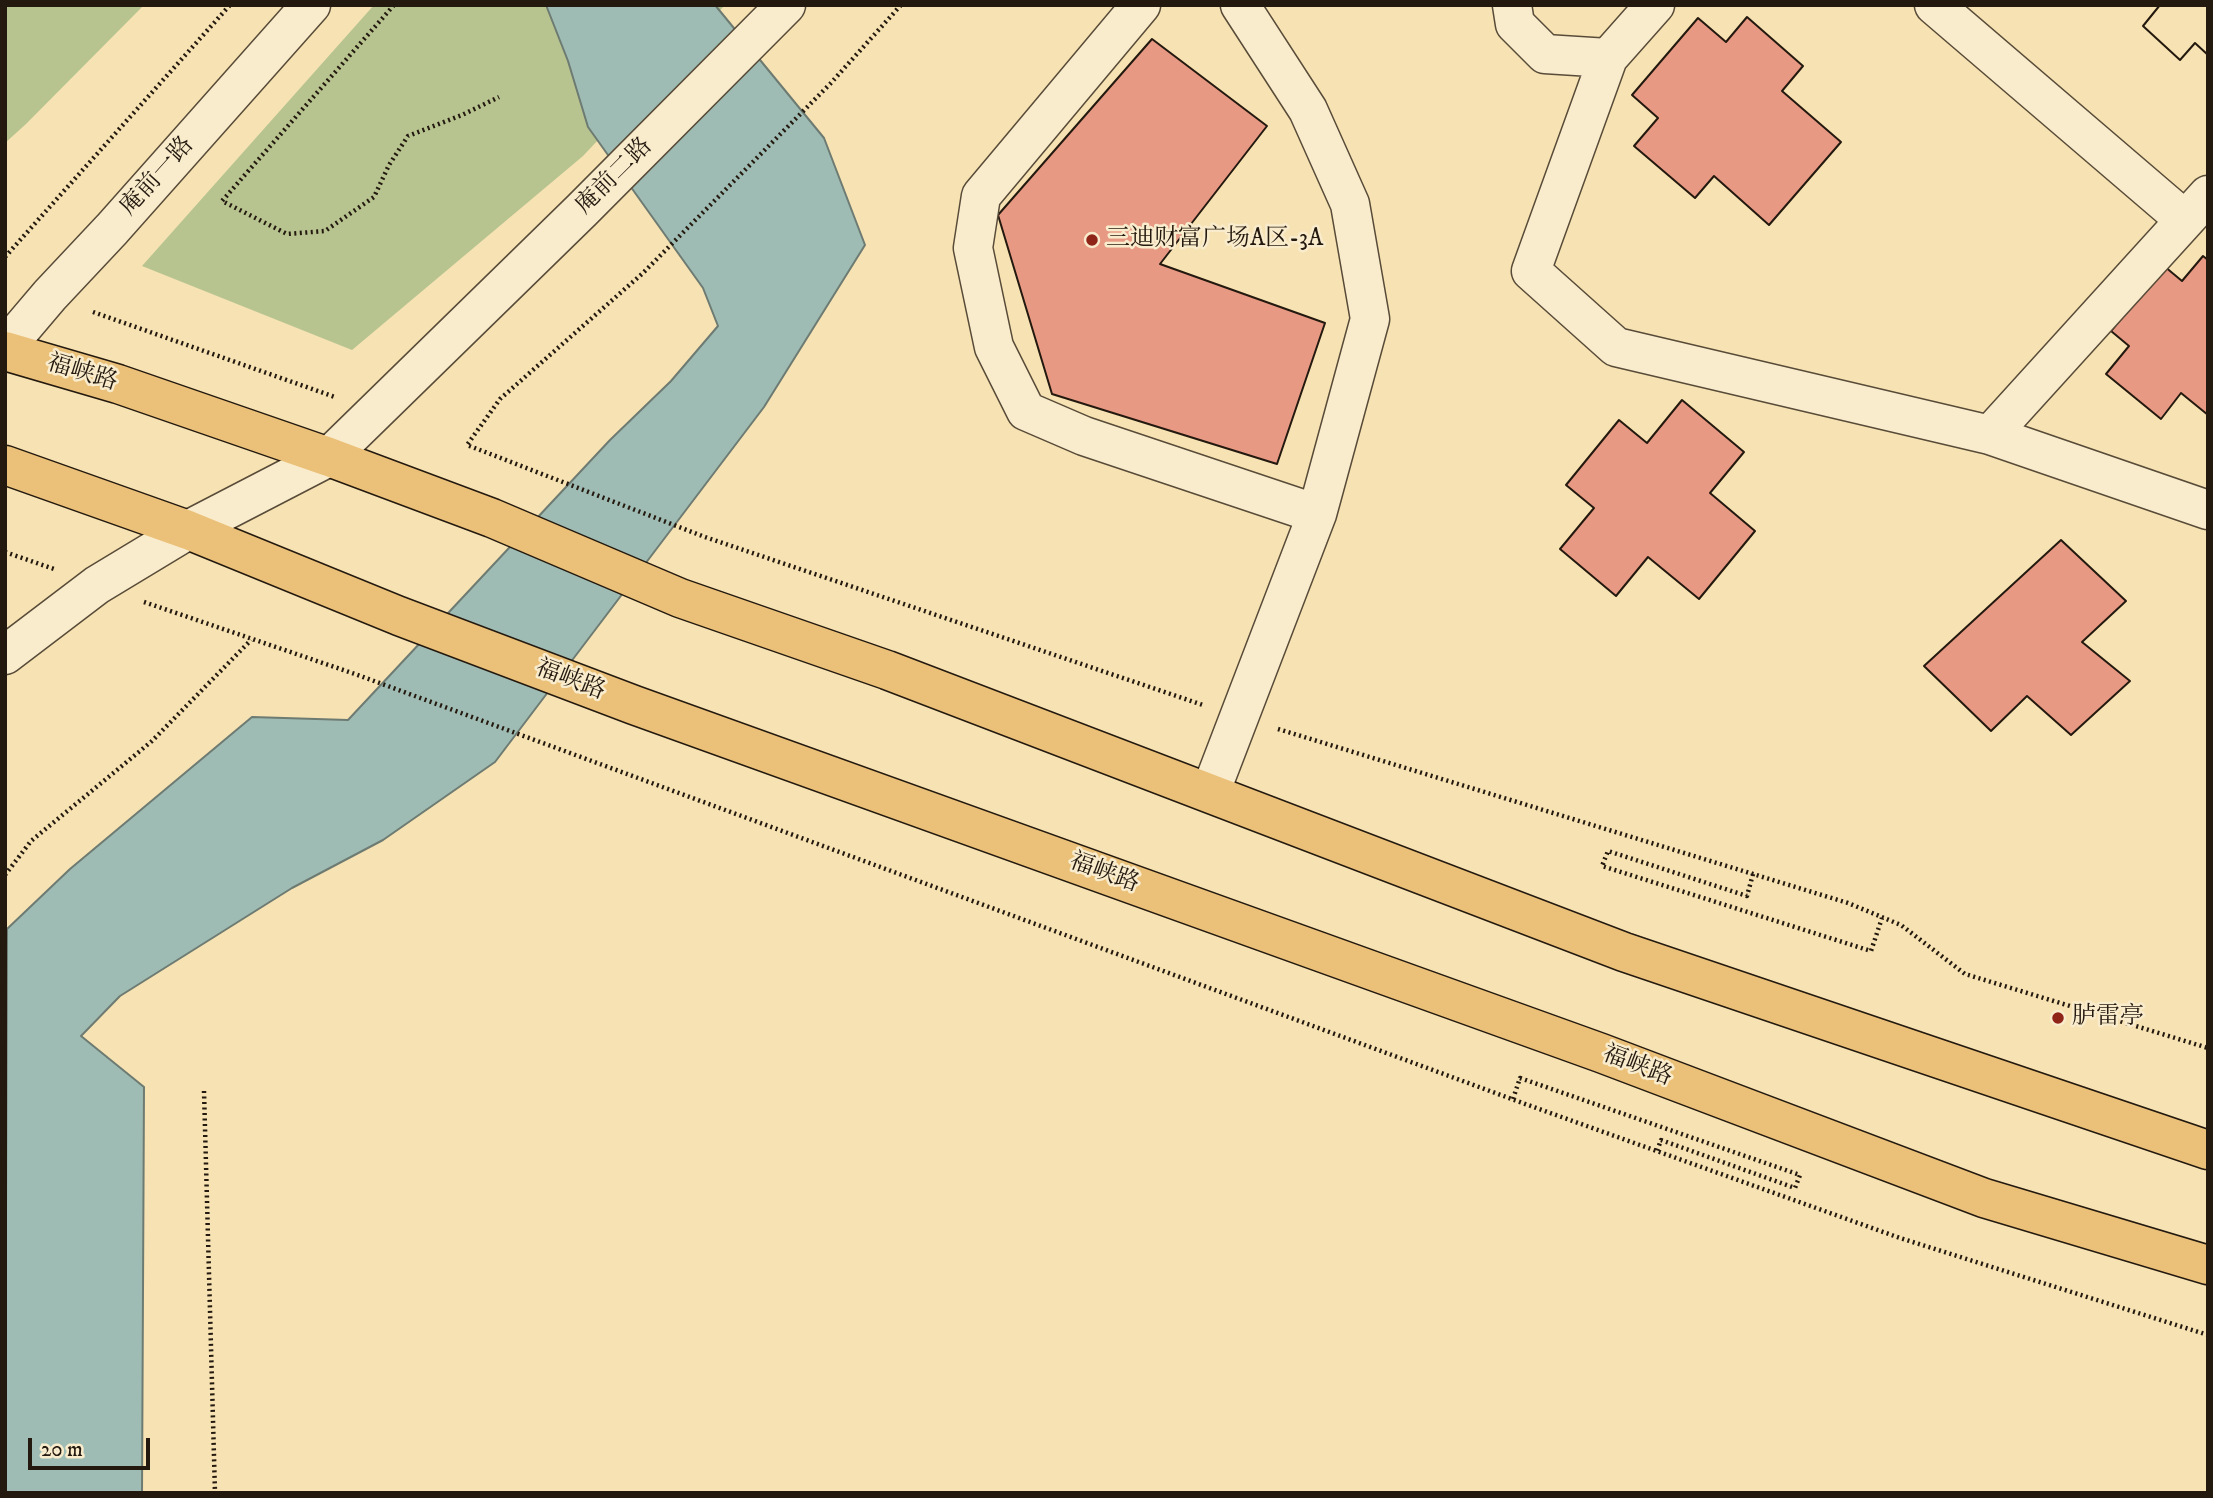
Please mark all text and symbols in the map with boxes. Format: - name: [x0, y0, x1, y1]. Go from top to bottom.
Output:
- street label: 庵前一路: [115, 132, 201, 222]
- street label: 庵前二路: [571, 133, 659, 221]
- place label: 三迪财富广场A区-3A: [1106, 226, 1323, 254]
- marker: 三迪财富广场A区-3A: [1084, 232, 1100, 248]
- street label: 福峡路: [43, 350, 121, 398]
- street label: 福峡路: [531, 655, 609, 707]
- street label: 福峡路: [1065, 848, 1143, 900]
- place label: 胪雷亭: [2072, 1004, 2144, 1032]
- marker: 胪雷亭: [2050, 1010, 2066, 1026]
- street label: 福峡路: [1598, 1041, 1676, 1093]
- scale bar: [32, 1424, 154, 1468]
- text: 20 m: [41, 1437, 83, 1463]

